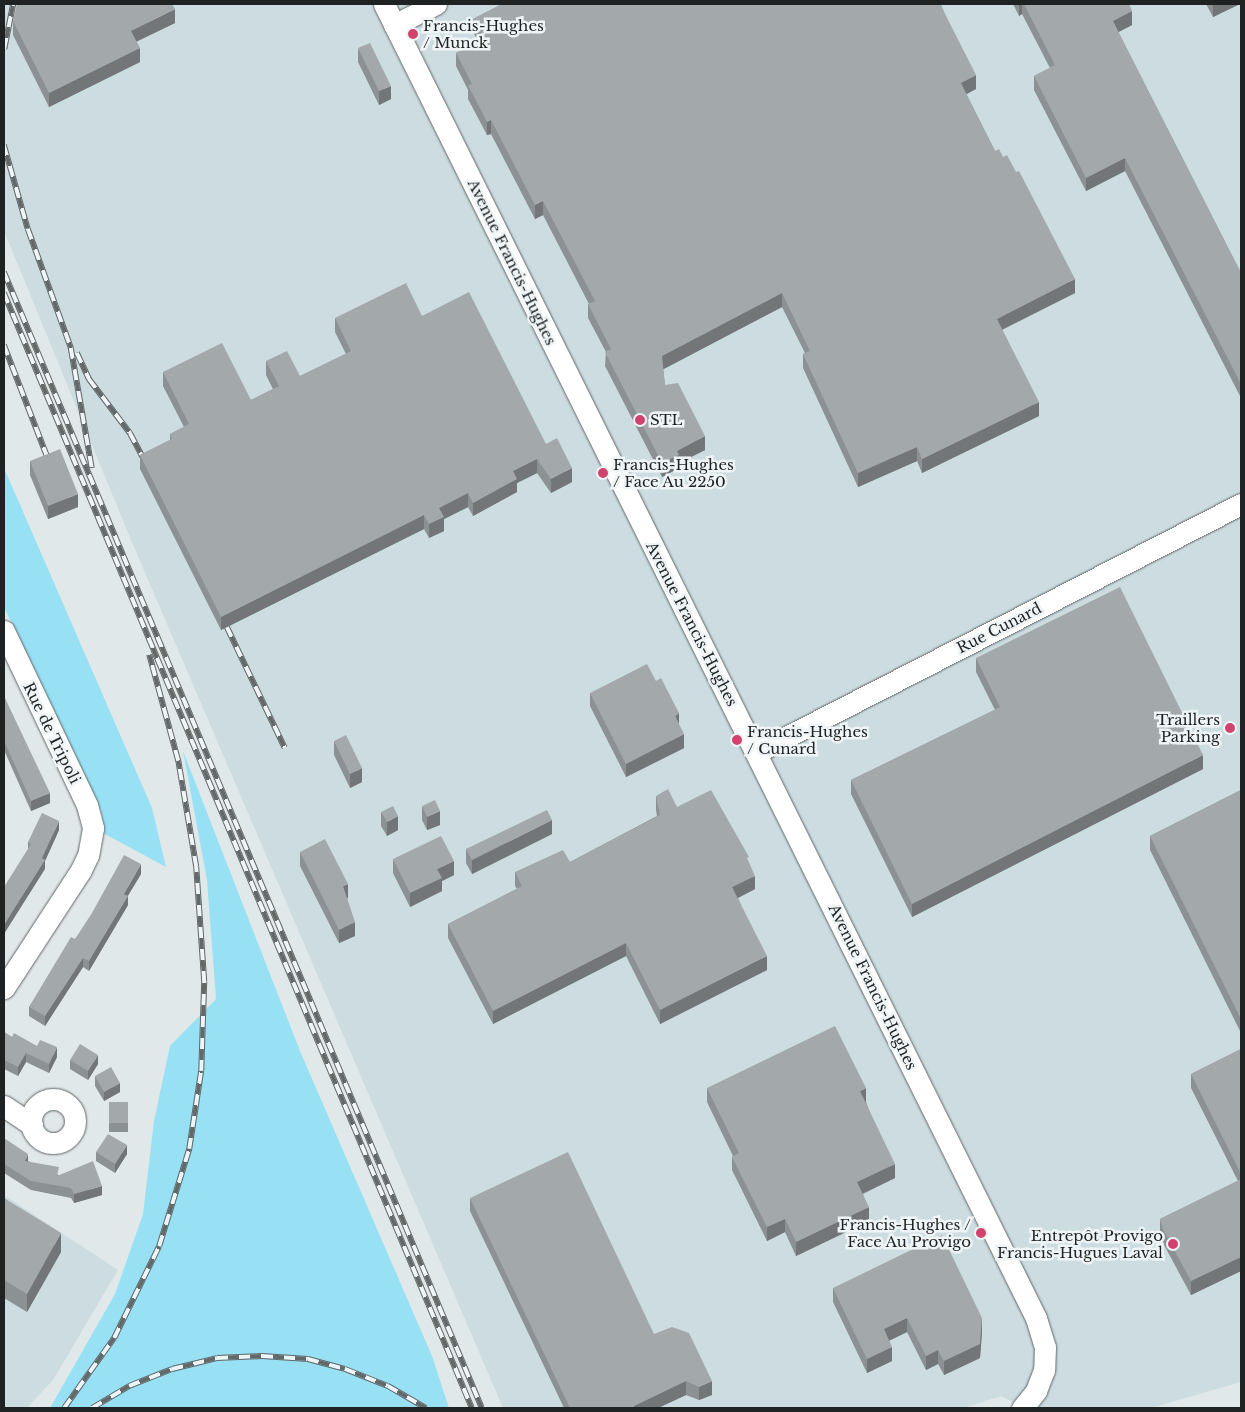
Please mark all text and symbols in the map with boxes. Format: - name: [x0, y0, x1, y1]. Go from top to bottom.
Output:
- place label: Francis-Hughes / Munck: [423, 16, 544, 51]
- marker: Francis-Hughes / Munck: [407, 28, 419, 40]
- street label: Avenue Francis-Hughes: [464, 176, 560, 348]
- place label: STL: [650, 411, 683, 429]
- marker: STL: [634, 414, 646, 426]
- place label: Francis-Hughes / Face Au 2250: [613, 455, 734, 490]
- marker: Francis-Hughes / Face Au 2250: [597, 467, 609, 479]
- street label: Avenue Francis-Hughes: [643, 539, 741, 709]
- street label: Rue Cunard: [954, 599, 1044, 657]
- street label: Rue de Tripoli: [20, 679, 84, 787]
- place label: Traillers Parking: [1156, 710, 1220, 745]
- place label: Francis-Hughes / Cunard: [747, 722, 868, 757]
- marker: Traillers Parking: [1224, 722, 1236, 734]
- marker: Francis-Hughes / Cunard: [731, 734, 743, 746]
- street label: Avenue Francis-Hughes: [825, 901, 921, 1073]
- place label: Francis-Hughes / Face Au Provigo: [839, 1215, 971, 1250]
- place label: Entrepôt Provigo Francis-Hugues Laval: [997, 1226, 1163, 1261]
- marker: Francis-Hughes / Face Au Provigo: [975, 1227, 987, 1239]
- marker: Entrepôt Provigo Francis-Hugues Laval: [1167, 1238, 1179, 1250]

